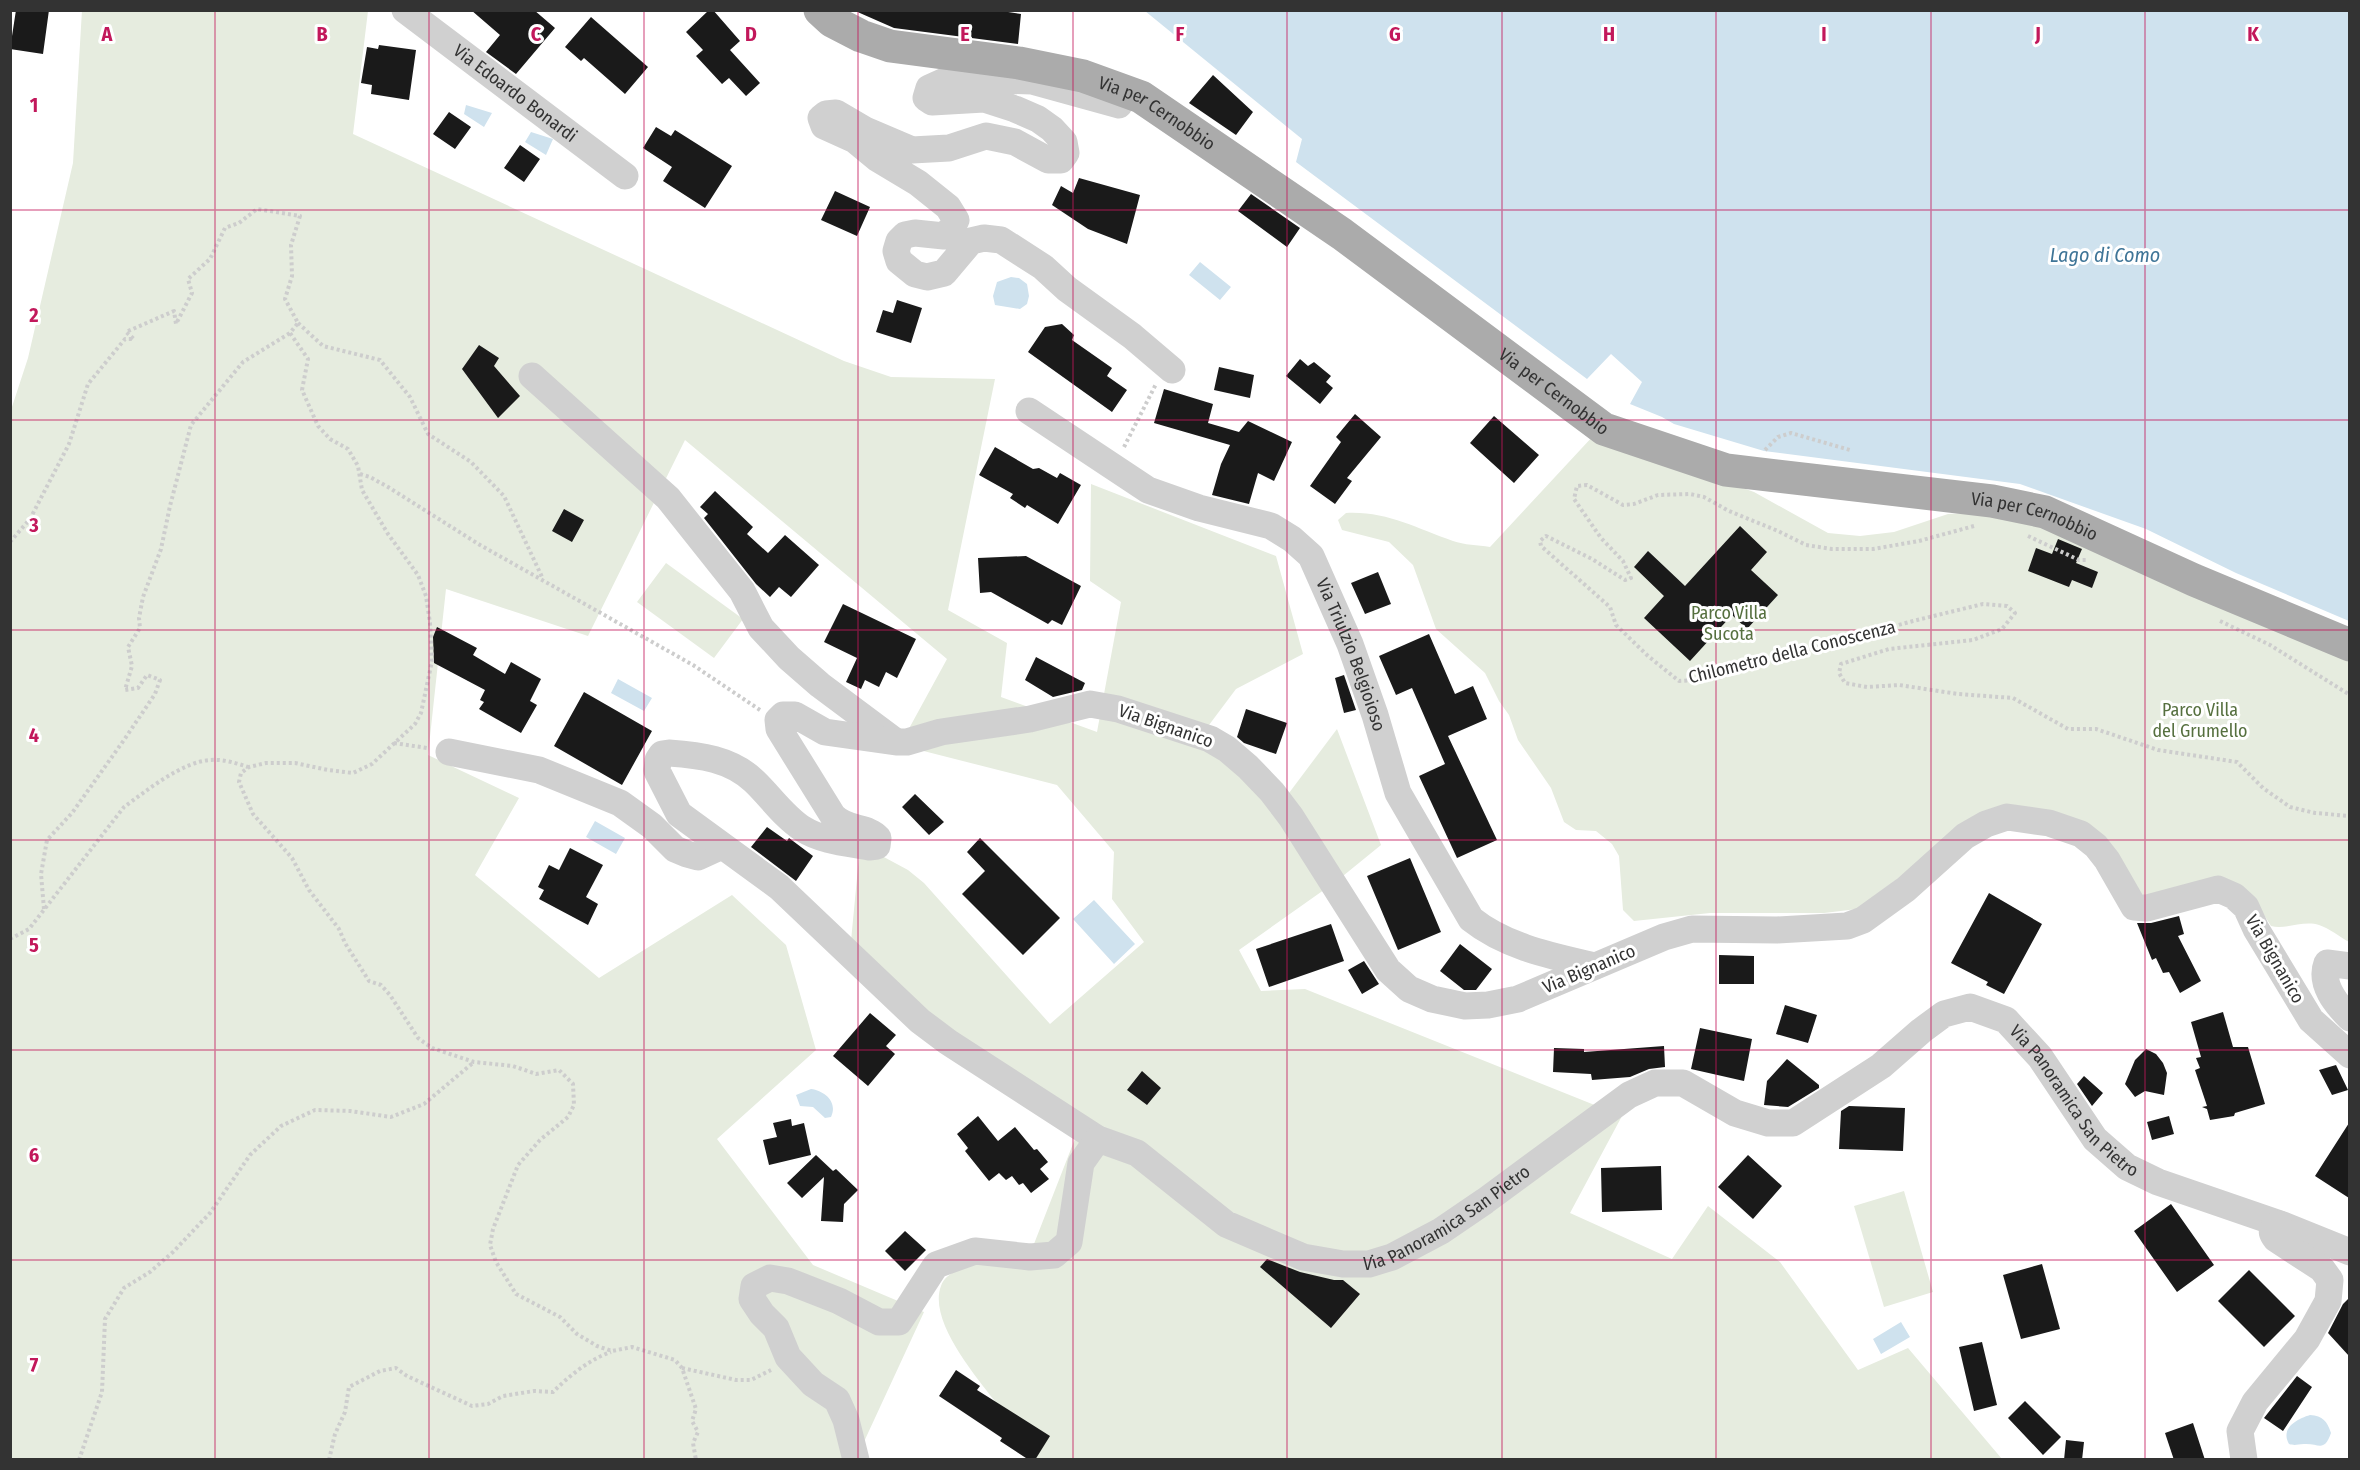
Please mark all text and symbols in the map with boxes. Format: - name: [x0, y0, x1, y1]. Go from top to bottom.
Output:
- text: A: [101, 22, 114, 46]
- text: B: [316, 22, 328, 46]
- text: C: [531, 22, 542, 46]
- text: D: [745, 22, 757, 46]
- text: E: [960, 22, 970, 46]
- text: F: [1176, 22, 1185, 46]
- text: G: [1389, 22, 1401, 46]
- text: H: [1603, 22, 1615, 46]
- text: I: [1821, 22, 1827, 46]
- text: J: [2034, 22, 2041, 46]
- text: K: [2247, 22, 2259, 46]
- street label: Via Edoardo Bonardi: [449, 39, 581, 147]
- street label: Via per Cernobbio: [1095, 71, 1219, 155]
- text: 1: [30, 93, 38, 117]
- water label: Lago di Como: [2050, 243, 2160, 267]
- text: 2: [28, 303, 39, 327]
- street label: Via per Cernobbio: [1494, 343, 1613, 440]
- street label: Via per Cernobbio: [1970, 488, 2101, 546]
- text: 3: [28, 513, 39, 537]
- street label: Via Triulzio Belgioioso: [1311, 575, 1390, 734]
- park label: Parco Villa Sucota: [1691, 602, 1767, 645]
- street label: Chilometro della Conoscenza: [1686, 616, 1898, 688]
- park label: Parco Villa del Grumello: [2152, 699, 2248, 742]
- street label: Via Bignanico: [1116, 700, 1216, 752]
- text: 4: [29, 723, 39, 747]
- street label: Via Bignanico: [2241, 911, 2309, 1007]
- text: 5: [29, 933, 39, 957]
- street label: Via Bignanico: [1539, 940, 1639, 998]
- street label: Via Panoramica San Pietro: [2005, 1020, 2142, 1182]
- text: 6: [29, 1143, 39, 1167]
- street label: Via Panoramica San Pietro: [1363, 1161, 1534, 1275]
- text: 7: [30, 1353, 39, 1377]

